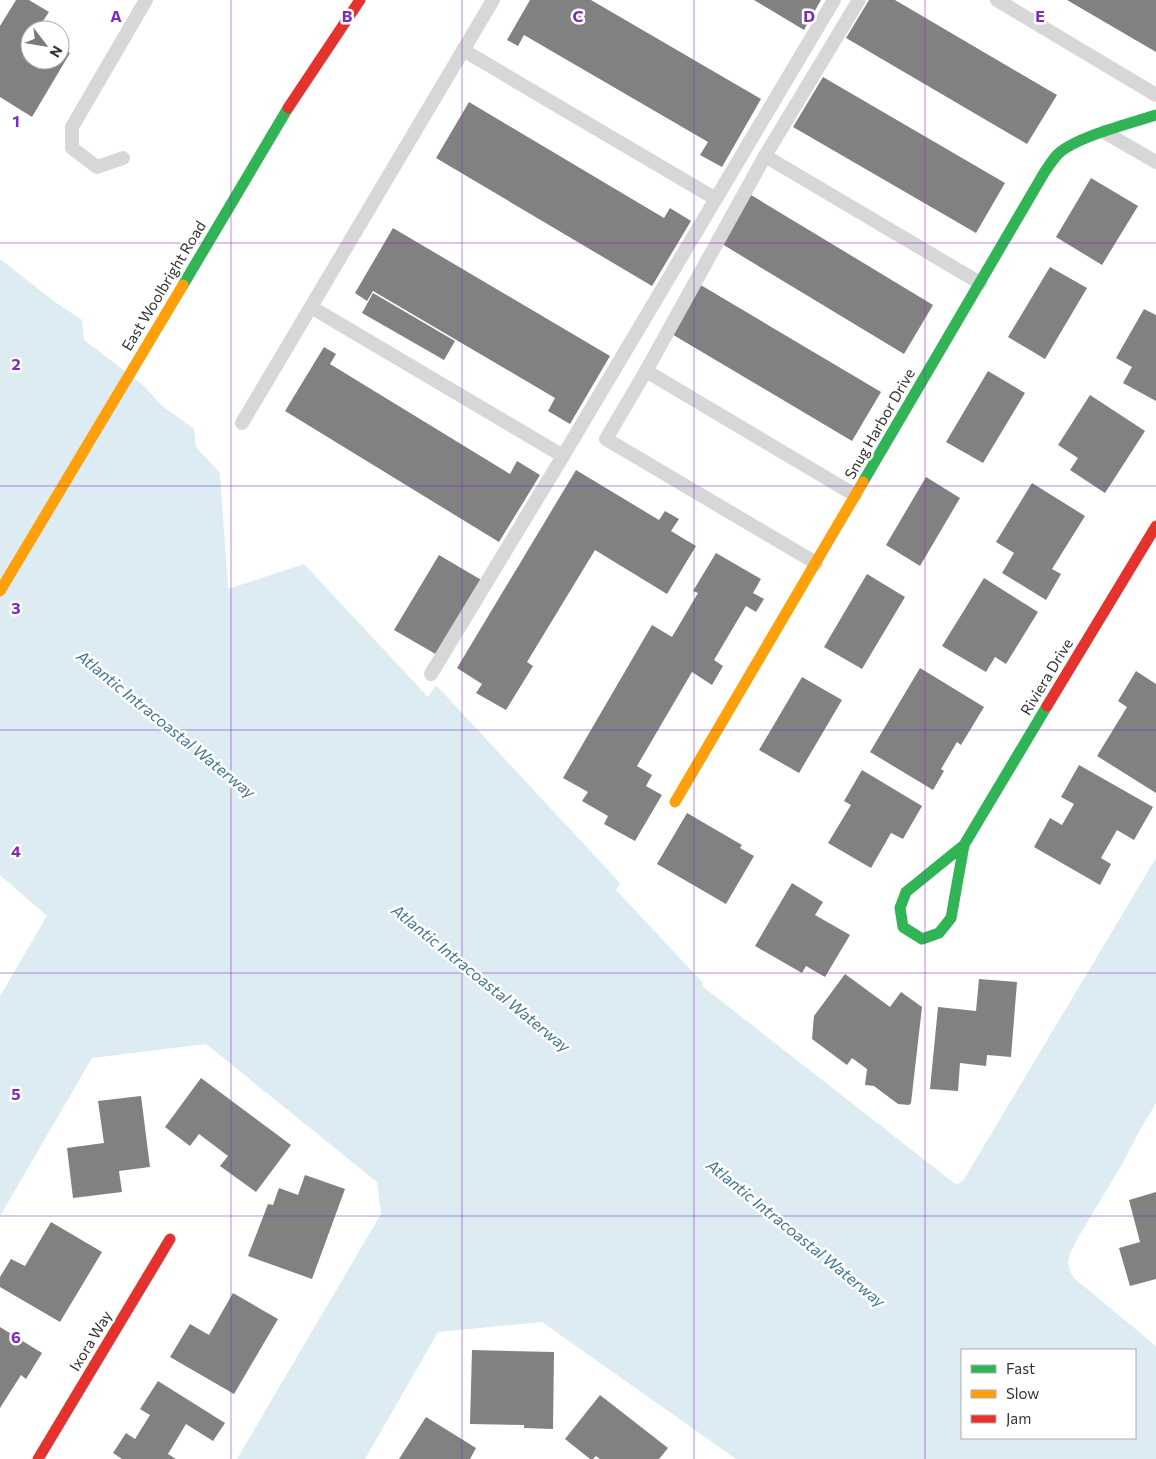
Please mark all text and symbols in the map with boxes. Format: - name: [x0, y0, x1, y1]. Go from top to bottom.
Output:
- text: A: [110, 6, 122, 25]
- text: B: [342, 6, 353, 25]
- text: C: [573, 6, 584, 25]
- text: D: [803, 6, 815, 25]
- text: E: [1035, 6, 1045, 25]
- north arrow: [20, 20, 70, 70]
- text: N: [47, 43, 67, 61]
- text: 1: [12, 111, 20, 130]
- street label: East Woolbright Road: [117, 217, 209, 354]
- text: 2: [11, 354, 21, 373]
- street label: Snug Harbor Drive: [840, 365, 918, 482]
- text: 3: [11, 598, 21, 617]
- street label: Riviera Drive: [1016, 635, 1076, 718]
- water label: Atlantic Intracoastal Waterway: [72, 645, 260, 802]
- text: 4: [11, 841, 21, 860]
- water label: Atlantic Intracoastal Waterway: [387, 899, 575, 1056]
- text: 5: [11, 1084, 21, 1103]
- water label: Atlantic Intracoastal Waterway: [702, 1154, 890, 1311]
- street label: Ixora Way: [65, 1307, 115, 1374]
- text: 6: [11, 1327, 21, 1346]
- legend: [961, 1349, 1136, 1439]
- text: Fast: [1006, 1359, 1035, 1377]
- text: Slow: [1006, 1384, 1039, 1402]
- text: Jam: [1006, 1409, 1031, 1427]

